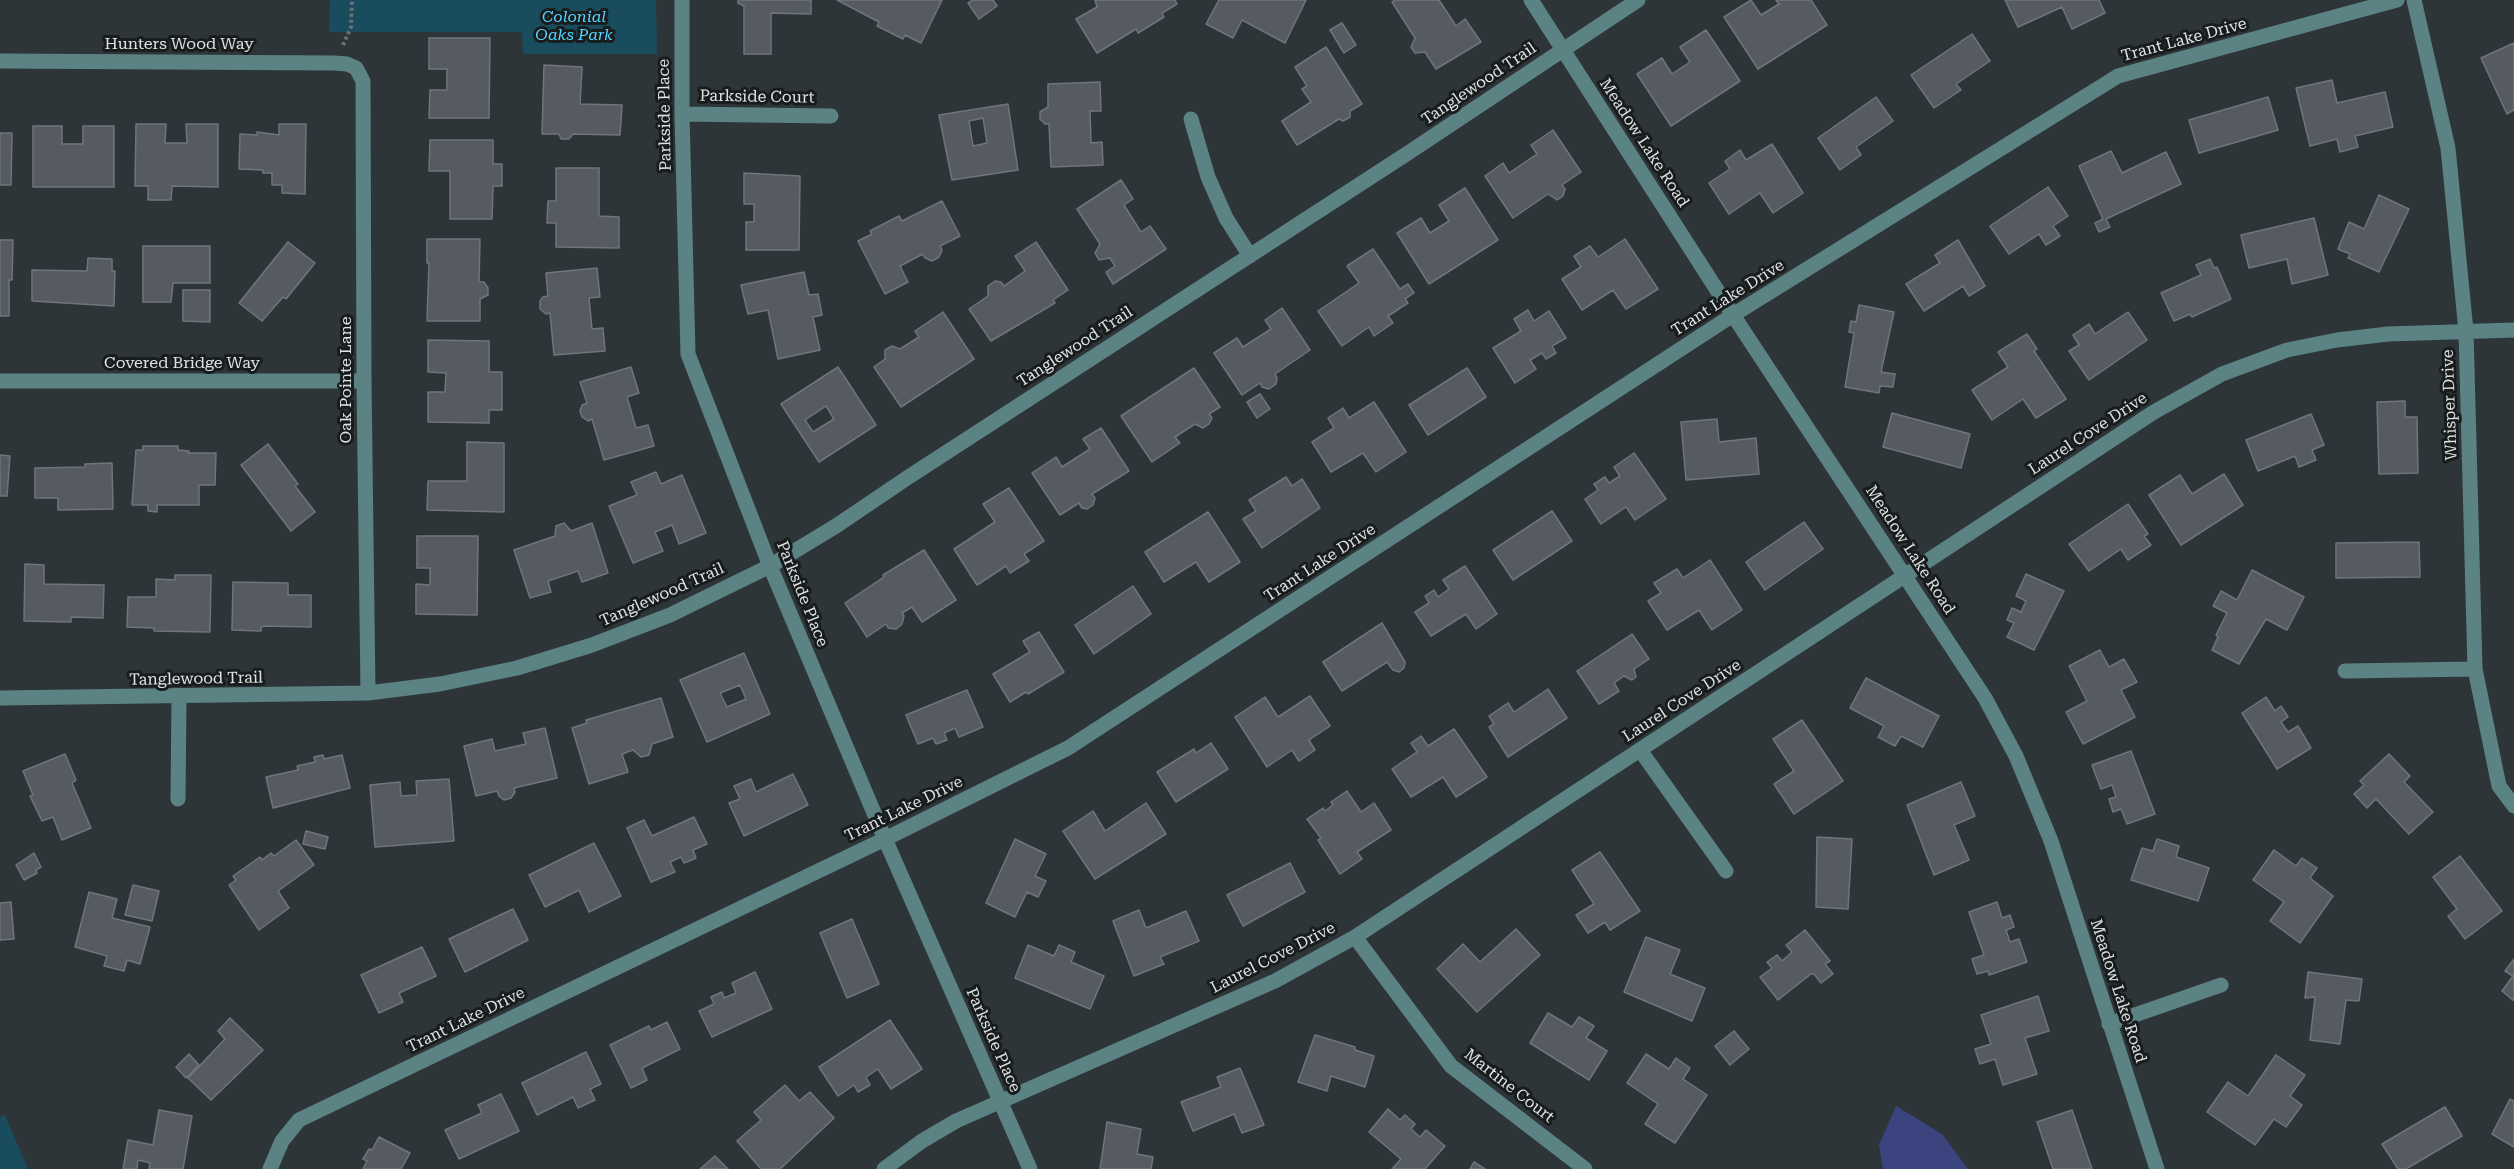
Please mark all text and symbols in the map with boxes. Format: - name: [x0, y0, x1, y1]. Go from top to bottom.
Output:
- park label: Colonial Oaks Park: [535, 7, 613, 45]
- street label: Trant Lake Drive: [2119, 14, 2249, 66]
- street label: Hunters Wood Way: [104, 34, 254, 54]
- street label: Tanglewood Trail: [1418, 39, 1540, 129]
- street label: Parkside Place: [654, 59, 676, 171]
- street label: Meadow Lake Road: [1595, 75, 1693, 211]
- street label: Parkside Court: [699, 86, 815, 108]
- street label: Trant Lake Drive: [1668, 256, 1788, 340]
- street label: Tanglewood Trail: [1014, 302, 1136, 392]
- street label: Oak Pointe Lane: [336, 316, 356, 444]
- street label: Whisper Drive: [2438, 349, 2462, 461]
- street label: Covered Bridge Way: [104, 353, 260, 373]
- street label: Laurel Cove Drive: [2025, 389, 2151, 479]
- street label: Meadow Lake Road: [1861, 482, 1959, 618]
- street label: Trant Lake Drive: [1261, 520, 1379, 606]
- street label: Parkside Place: [772, 538, 832, 650]
- street label: Tanglewood Trail: [597, 559, 727, 631]
- street label: Laurel Cove Drive: [1619, 656, 1745, 746]
- street label: Tanglewood Trail: [129, 668, 263, 690]
- street label: Trant Lake Drive: [842, 772, 966, 846]
- street label: Meadow Lake Road: [2086, 917, 2150, 1065]
- street label: Laurel Cove Drive: [1207, 918, 1339, 998]
- street label: Trant Lake Drive: [404, 983, 528, 1057]
- street label: Parkside Place: [961, 985, 1025, 1095]
- street label: Martine Court: [1460, 1045, 1558, 1127]

